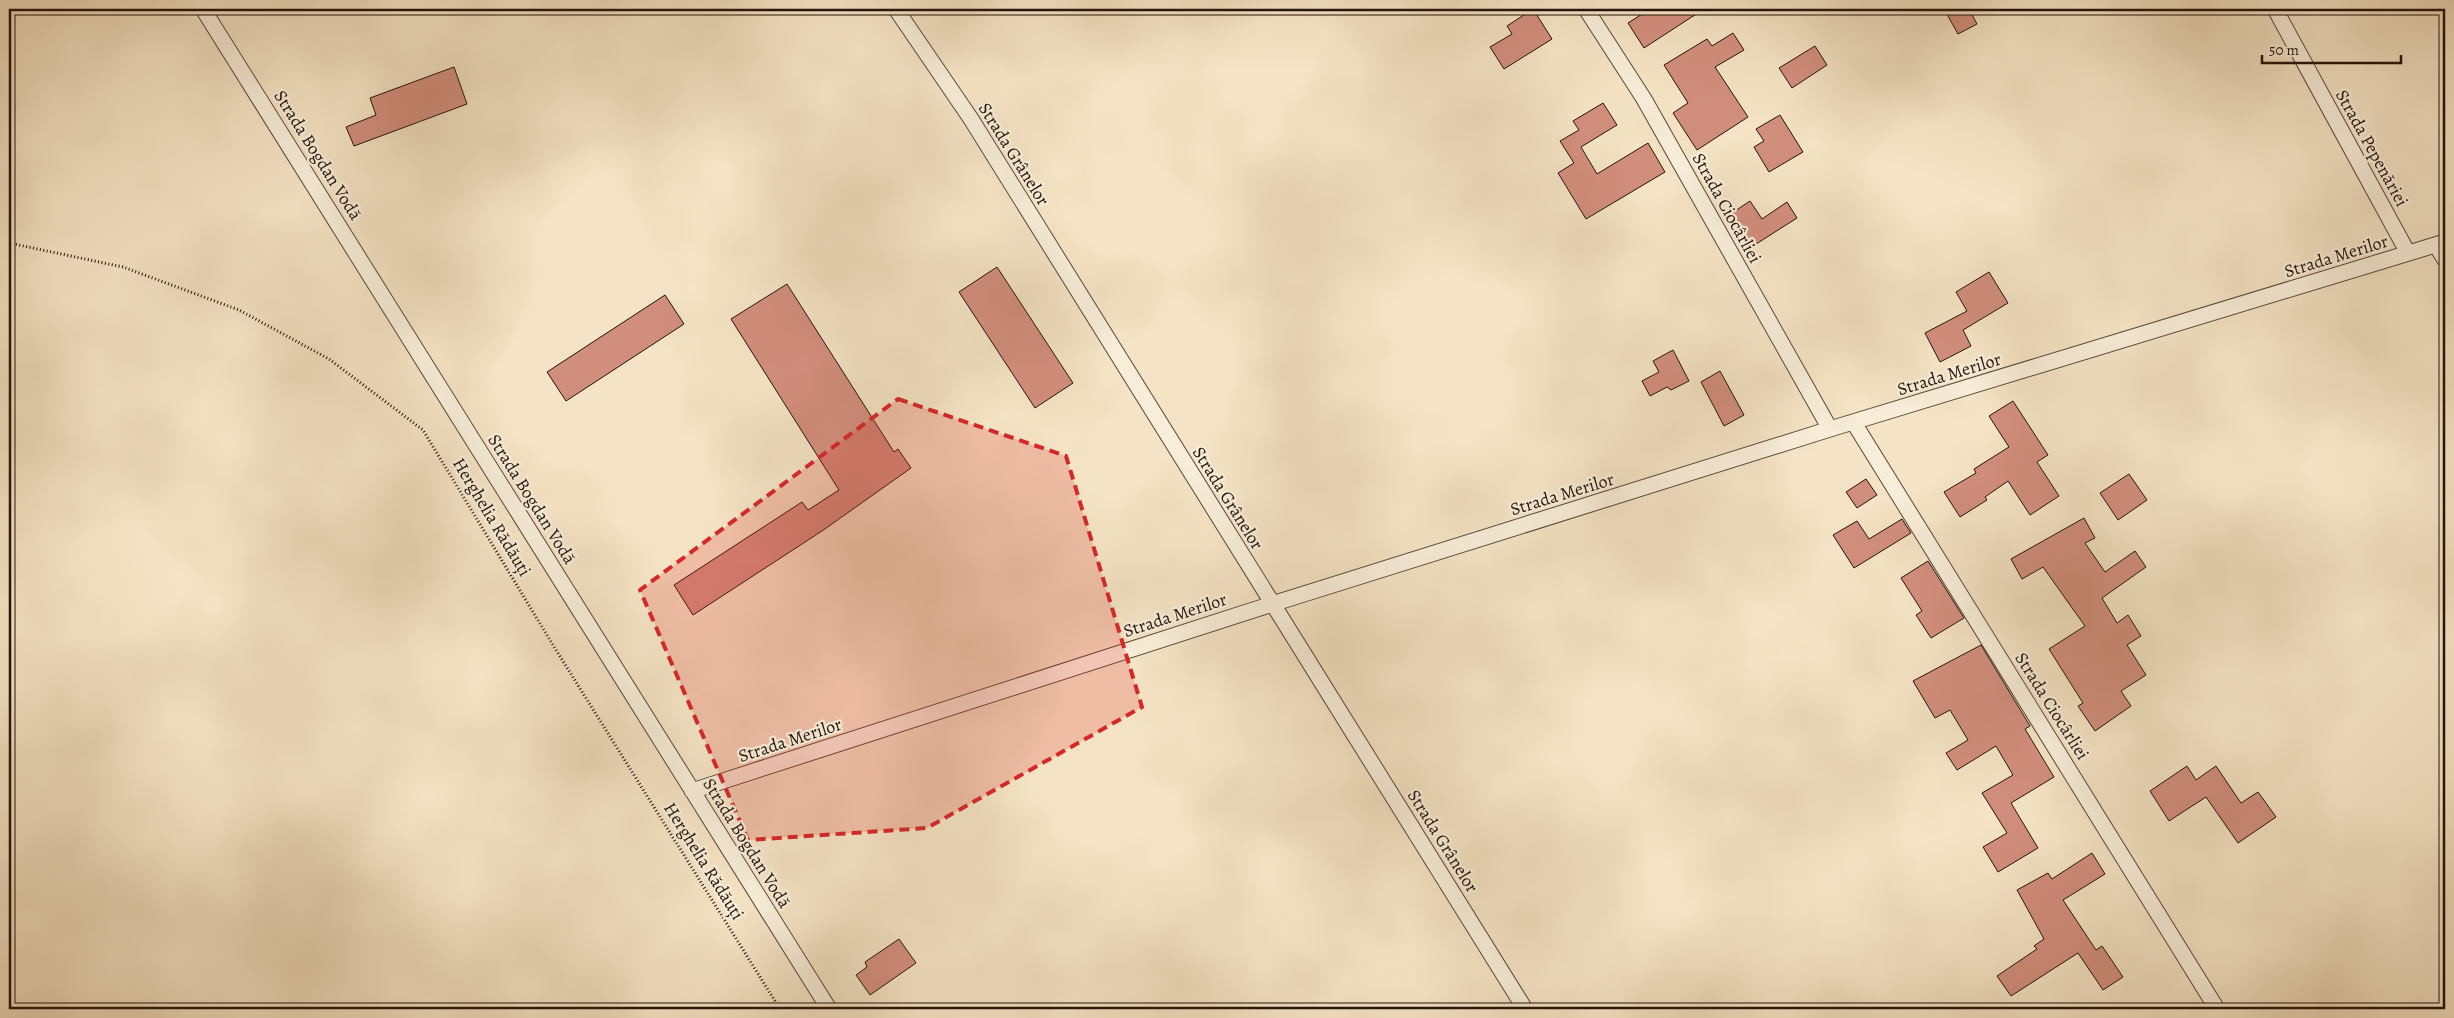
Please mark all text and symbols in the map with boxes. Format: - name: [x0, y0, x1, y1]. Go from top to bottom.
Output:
- scale bar: [2262, 32, 2400, 64]
- text: 50 m: [2269, 40, 2299, 60]
- street label: Strada Pepenăriei: [2330, 85, 2414, 211]
- street label: Strada Bogdan Vodă: [268, 86, 368, 225]
- street label: Strada Grânelor: [973, 98, 1055, 210]
- street label: Strada Ciocârliei: [1687, 149, 1767, 267]
- street label: Strada Merilor: [2281, 229, 2391, 283]
- street label: Strada Merilor: [1894, 347, 2004, 401]
- street label: Strada Bogdan Vodă: [482, 430, 582, 569]
- street label: Strada Grânelor: [1187, 442, 1269, 554]
- street label: Herghelia Rădăuți: [447, 453, 537, 581]
- street label: Strada Merilor: [1507, 467, 1617, 521]
- street label: Strada Merilor: [1120, 587, 1230, 643]
- street label: Strada Ciocârliei: [2009, 648, 2095, 764]
- street label: Strada Merilor: [735, 712, 845, 768]
- street label: Strada Bogdan Vodă: [697, 774, 797, 913]
- street label: Strada Grânelor: [1402, 785, 1484, 897]
- street label: Herghelia Rădăuți: [658, 798, 750, 924]

